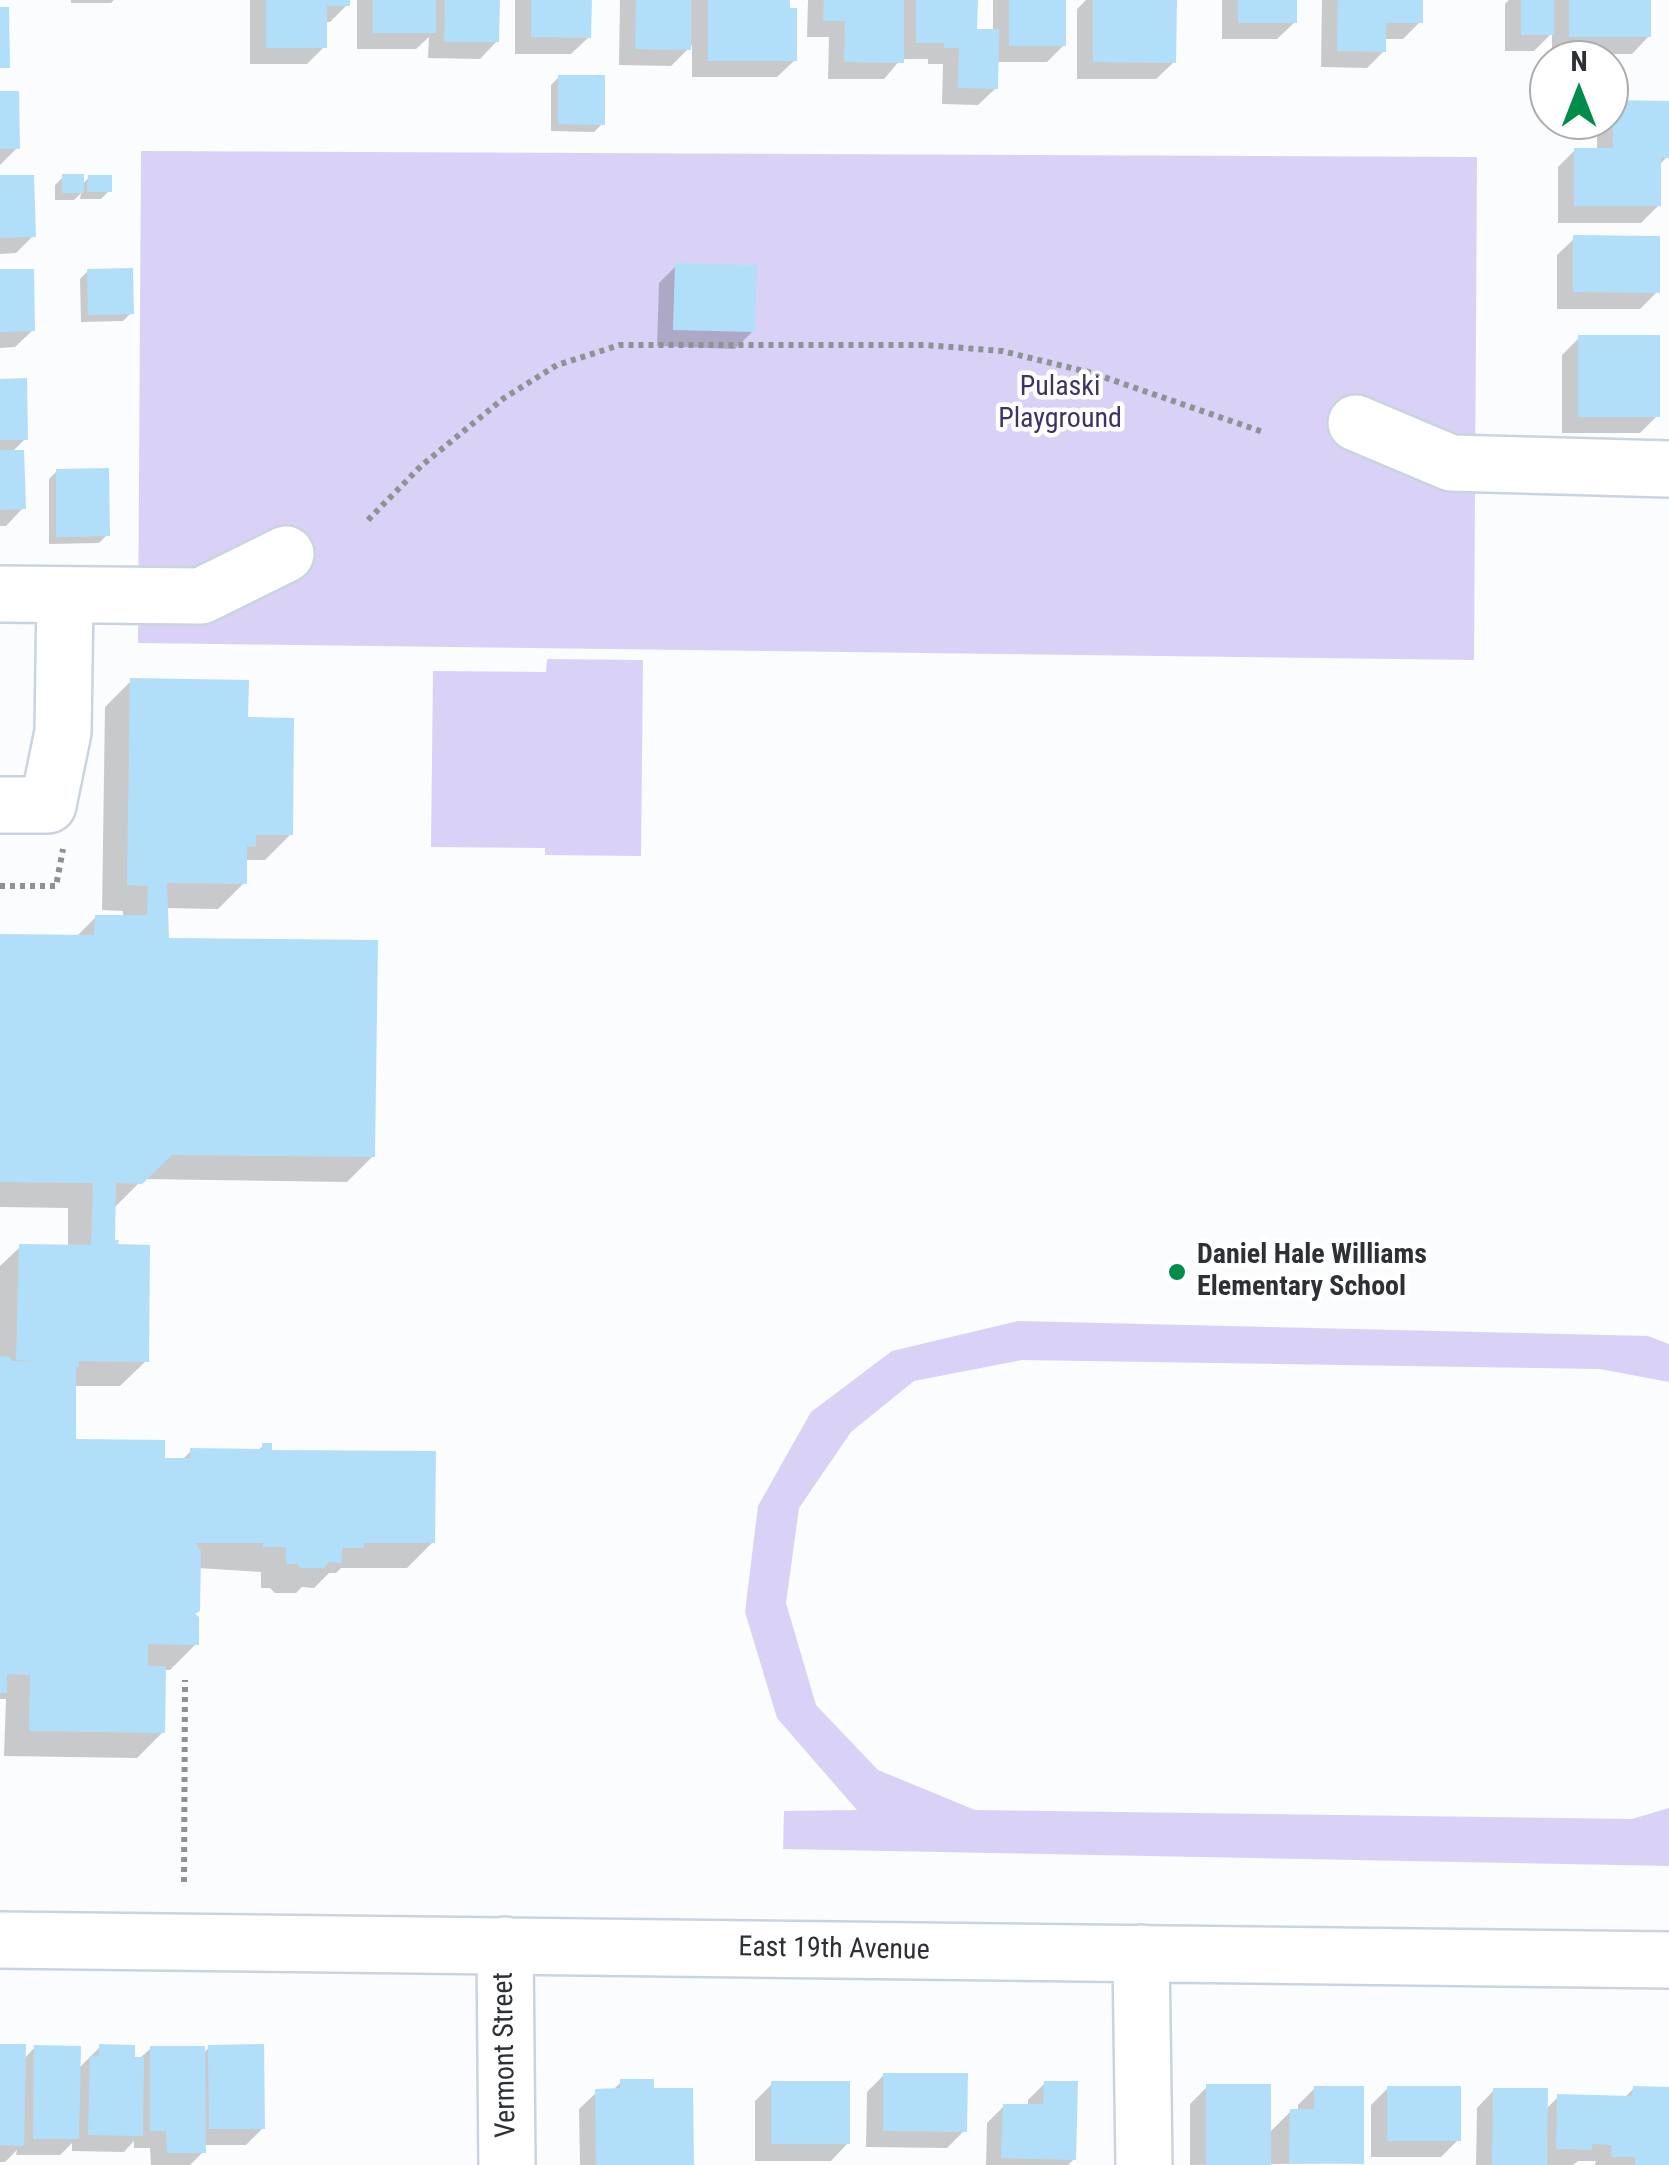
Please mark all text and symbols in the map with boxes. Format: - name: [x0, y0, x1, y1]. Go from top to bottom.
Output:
- north arrow: [1529, 40, 1629, 140]
- text: N: [1570, 45, 1588, 78]
- park label: Pulaski Playground: [998, 371, 1122, 437]
- place label: Daniel Hale Williams Elementary School: [1197, 1239, 1427, 1305]
- marker: Daniel Hale Williams Elementary School: [1166, 1261, 1188, 1283]
- street label: East 19th Avenue: [738, 1932, 930, 1968]
- street label: Vermont Street: [488, 1972, 524, 2138]

